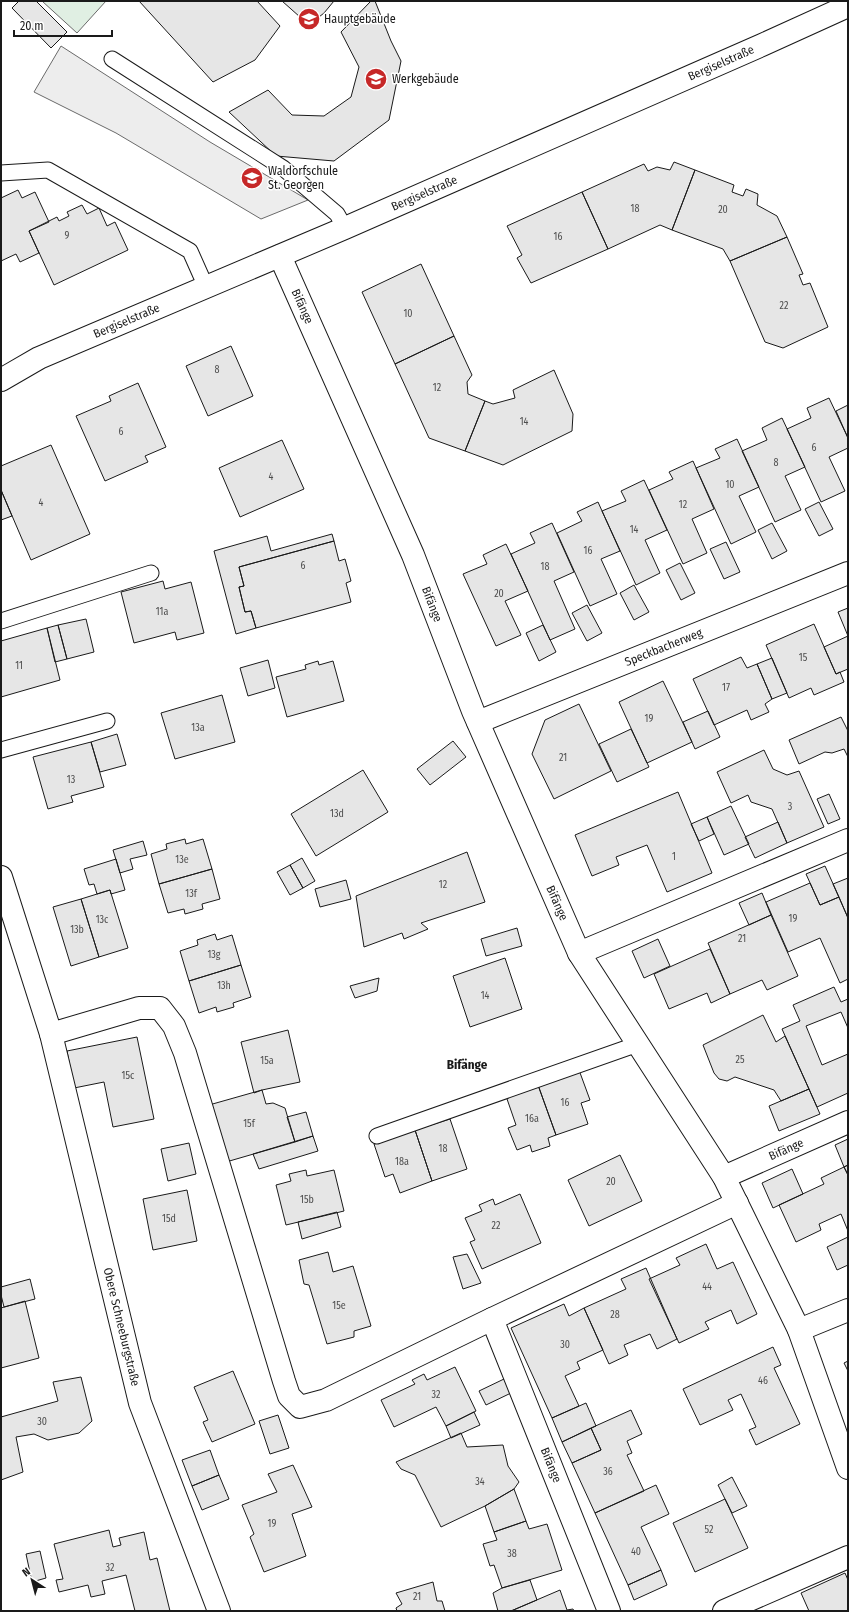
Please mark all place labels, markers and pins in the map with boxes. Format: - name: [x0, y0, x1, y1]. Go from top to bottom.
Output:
- school or university icon: Hauptgebäude: [296, 6, 322, 32]
- place label: Hauptgebäude: [324, 12, 396, 26]
- school or university icon: Werkgebäude: [363, 66, 389, 92]
- place label: Werkgebäude: [392, 72, 459, 86]
- place label: Waldorfschule St. Georgen: [268, 164, 338, 192]
- school or university icon: Waldorfschule St. Georgen: [239, 165, 265, 191]

